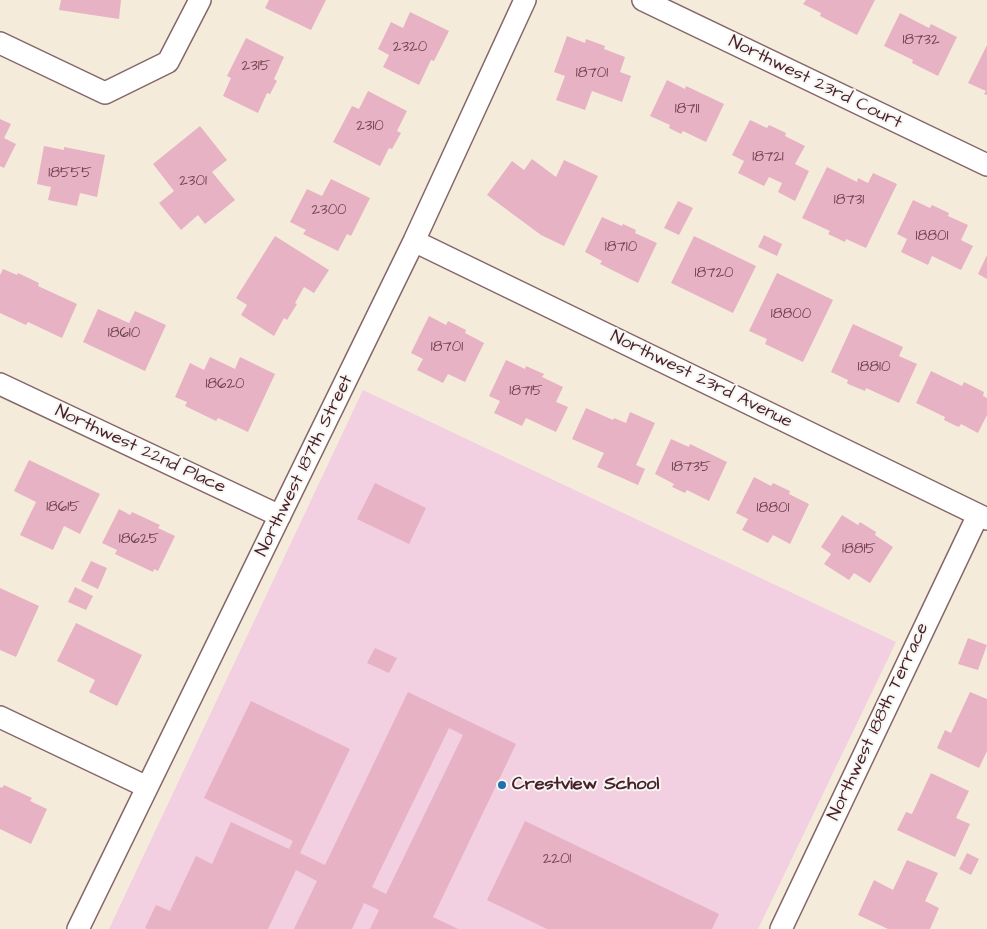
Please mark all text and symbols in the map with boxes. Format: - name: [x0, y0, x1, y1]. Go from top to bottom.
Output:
- street label: Northwest 23rd Court: [725, 32, 905, 134]
- house number: 18732: [902, 32, 940, 50]
- house number: 2320: [393, 39, 427, 57]
- house number: 2315: [242, 58, 270, 76]
- house number: 18701: [576, 65, 608, 83]
- house number: 18711: [675, 101, 699, 119]
- house number: 2310: [356, 118, 384, 136]
- house number: 18721: [752, 149, 784, 167]
- house number: 18555: [48, 165, 92, 183]
- house number: 2301: [179, 173, 207, 191]
- house number: 18731: [834, 192, 864, 210]
- house number: 2300: [311, 202, 347, 220]
- house number: 18801: [916, 228, 948, 246]
- house number: 18710: [605, 239, 637, 257]
- house number: 18720: [695, 265, 733, 283]
- house number: 18800: [771, 306, 811, 324]
- house number: 18610: [108, 325, 140, 343]
- street label: Northwest 23rd Avenue: [607, 327, 795, 433]
- house number: 18701: [431, 339, 463, 357]
- house number: 18810: [858, 359, 890, 377]
- street label: Northwest 187th Street: [252, 372, 358, 560]
- house number: 18620: [205, 376, 245, 394]
- house number: 18715: [509, 383, 543, 401]
- street label: Northwest 22nd Place: [51, 401, 229, 499]
- house number: 18735: [671, 459, 711, 477]
- house number: 18615: [46, 499, 80, 517]
- house number: 18801: [757, 500, 789, 518]
- house number: 18625: [119, 531, 159, 549]
- house number: 18815: [842, 541, 876, 559]
- street label: Northwest 188th Terrace: [824, 620, 934, 824]
- place label: Crestview School: [512, 774, 659, 796]
- marker: Crestview School: [496, 779, 508, 791]
- house number: 2201: [543, 851, 571, 869]

